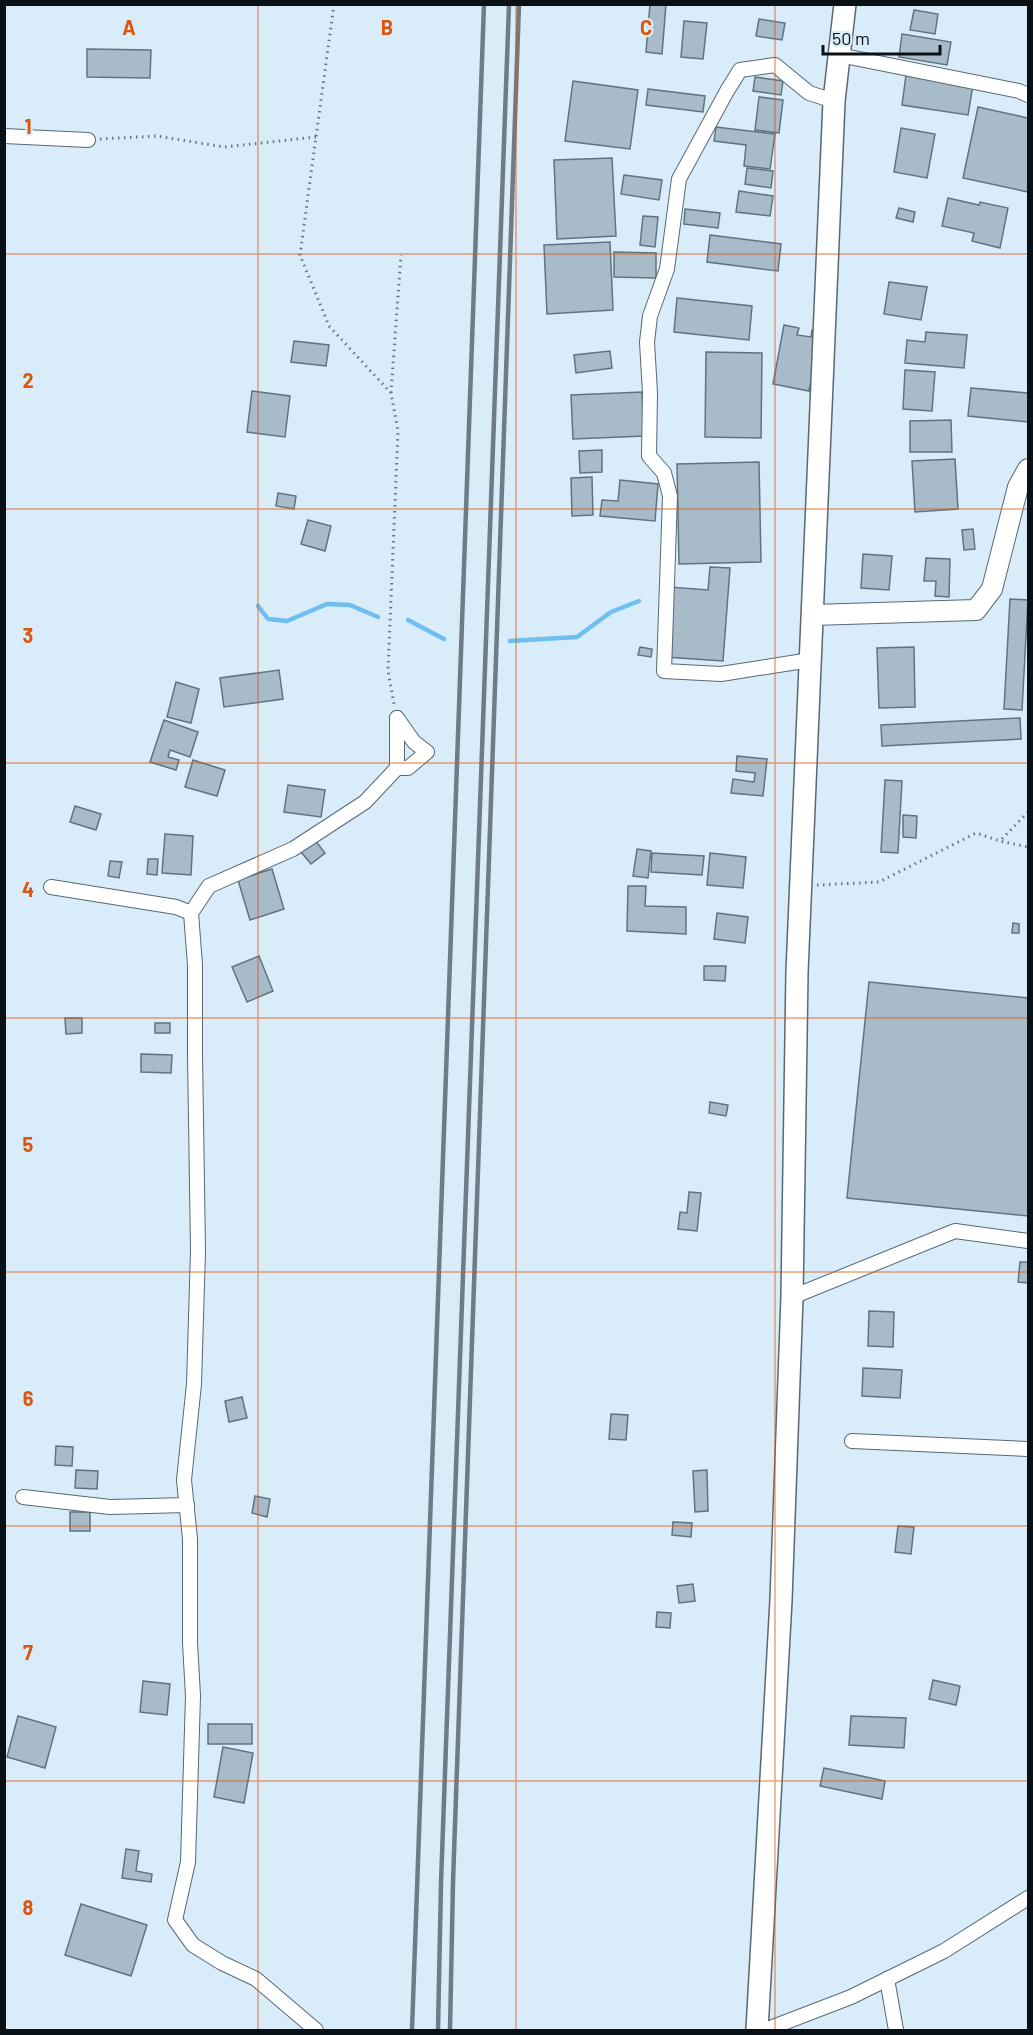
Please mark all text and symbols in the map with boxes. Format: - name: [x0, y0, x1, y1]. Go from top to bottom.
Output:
- text: A: [122, 15, 136, 39]
- text: B: [381, 15, 393, 39]
- text: C: [640, 15, 652, 39]
- scale bar: [823, 18, 940, 56]
- text: 50 m: [832, 27, 870, 49]
- text: 1: [24, 114, 32, 138]
- text: 2: [22, 368, 34, 392]
- text: 3: [23, 623, 33, 647]
- text: 4: [22, 877, 34, 901]
- text: 5: [23, 1132, 34, 1156]
- text: 6: [23, 1386, 34, 1410]
- text: 7: [23, 1640, 33, 1664]
- text: 8: [23, 1895, 34, 1919]

